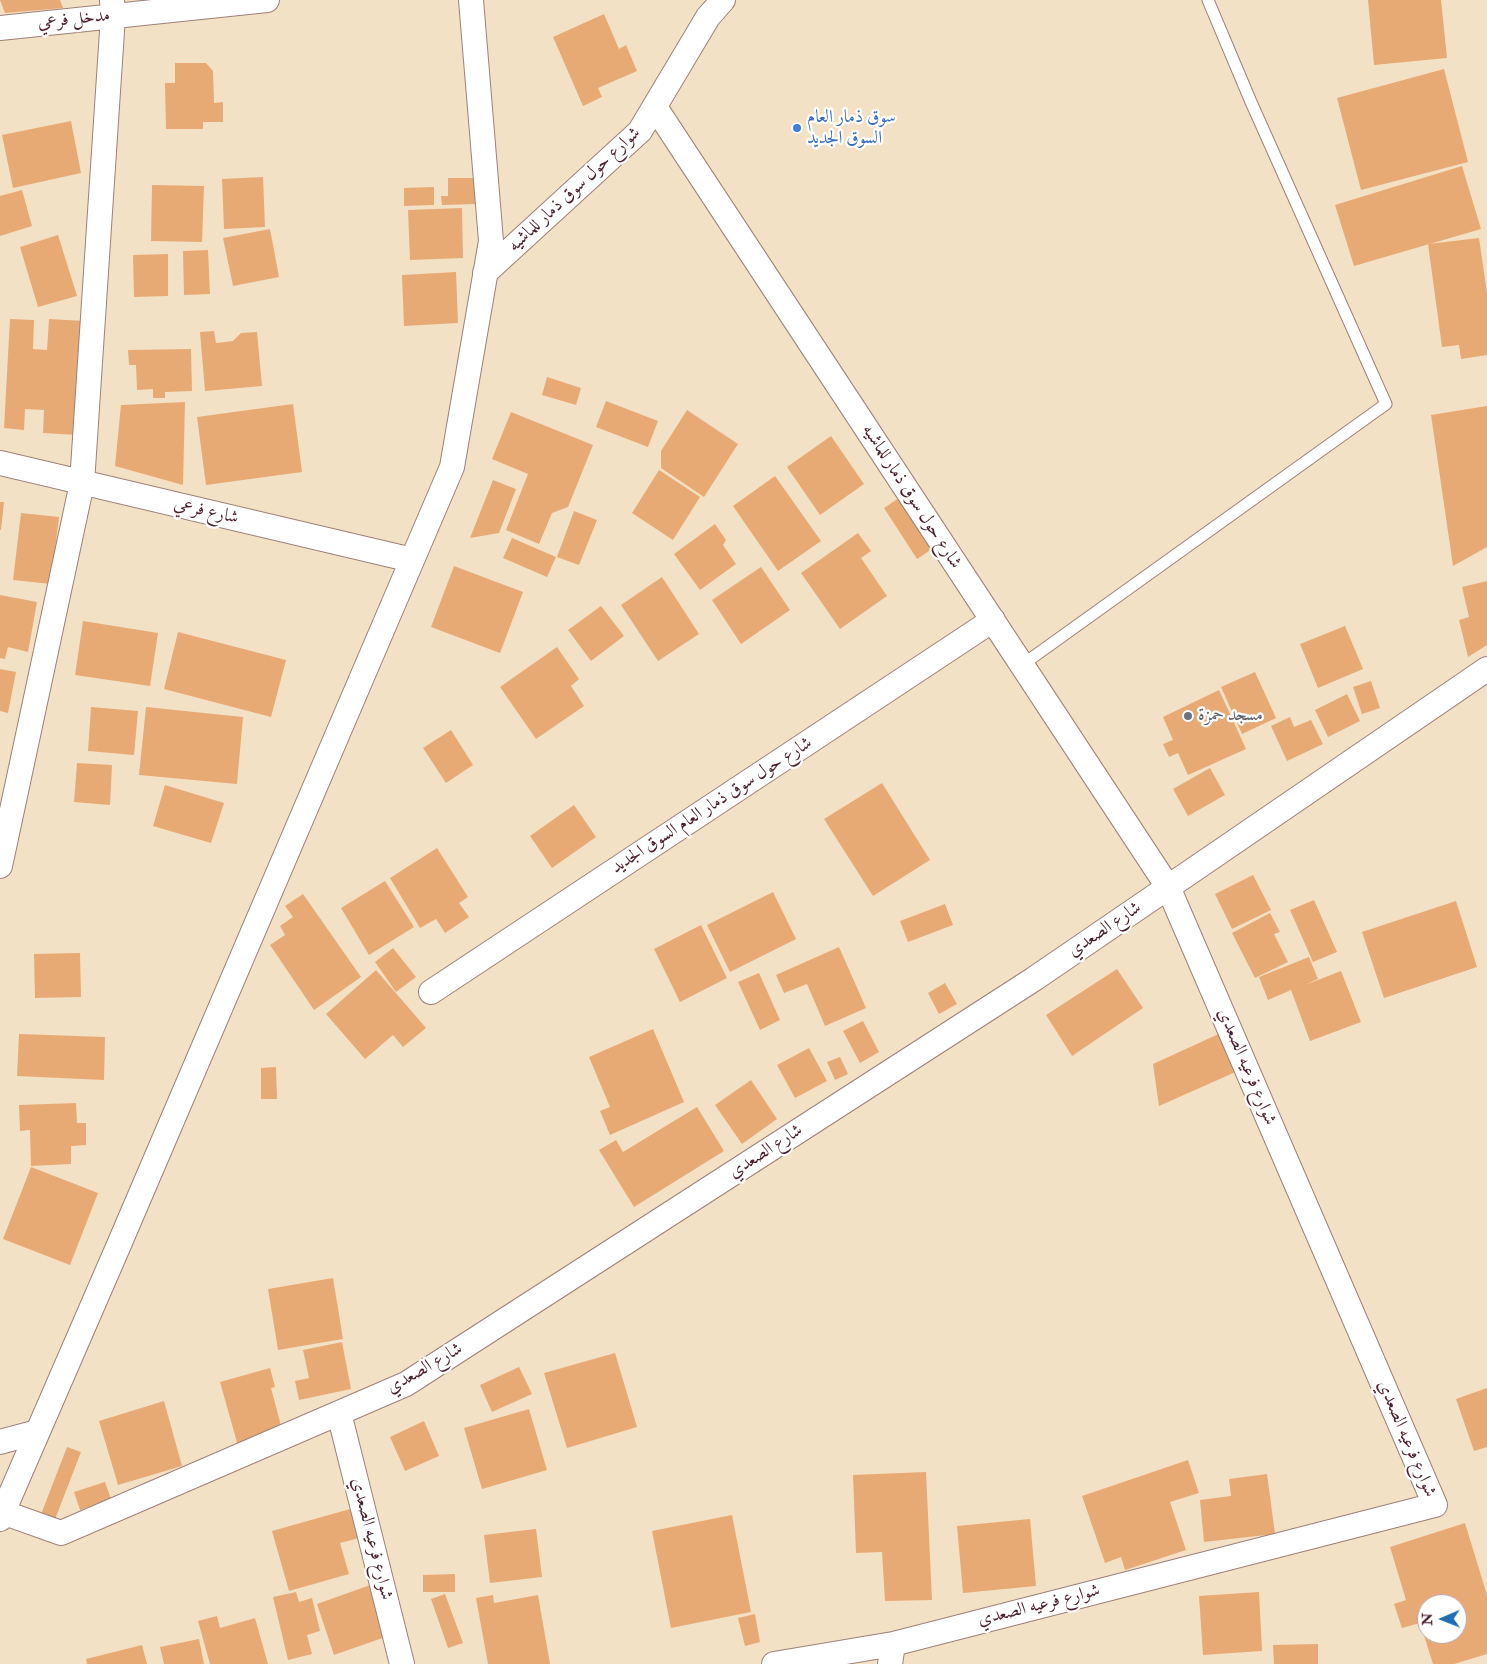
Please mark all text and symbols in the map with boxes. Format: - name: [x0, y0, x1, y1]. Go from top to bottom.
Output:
- street label: مدخل فرعي: [37, 5, 111, 35]
- place label: سوق ذمار العام السوق الجديد: [807, 107, 896, 150]
- marker: سوق ذمار العام السوق الجديد: [791, 122, 803, 134]
- street label: شوارع حول سوق ذمار للماشيه: [504, 123, 646, 257]
- street label: شارع حول سوق ذمار للماشيه: [856, 421, 966, 573]
- street label: شارع فرعي: [172, 494, 240, 530]
- place label: مسجد حمزة: [1198, 705, 1263, 727]
- marker: مسجد حمزة: [1182, 710, 1194, 722]
- street label: شارع حول سوق ذمار العام السوق الجديد: [607, 733, 817, 879]
- street label: شارع الصعدي: [1064, 898, 1146, 962]
- street label: شوارع فرعيه الصعدي: [1212, 1005, 1280, 1129]
- street label: شارع الصعدي: [725, 1120, 807, 1184]
- street label: شارع الصعدي: [383, 1339, 467, 1399]
- street label: شوارع فرعيه الصعدي: [1372, 1377, 1440, 1501]
- street label: شوارع فرعيه الصعدي: [345, 1476, 397, 1602]
- street label: شوارع فرعيه الصعدي: [976, 1580, 1102, 1632]
- north arrow: [1417, 1594, 1467, 1644]
- text: N: [1419, 1613, 1436, 1626]

